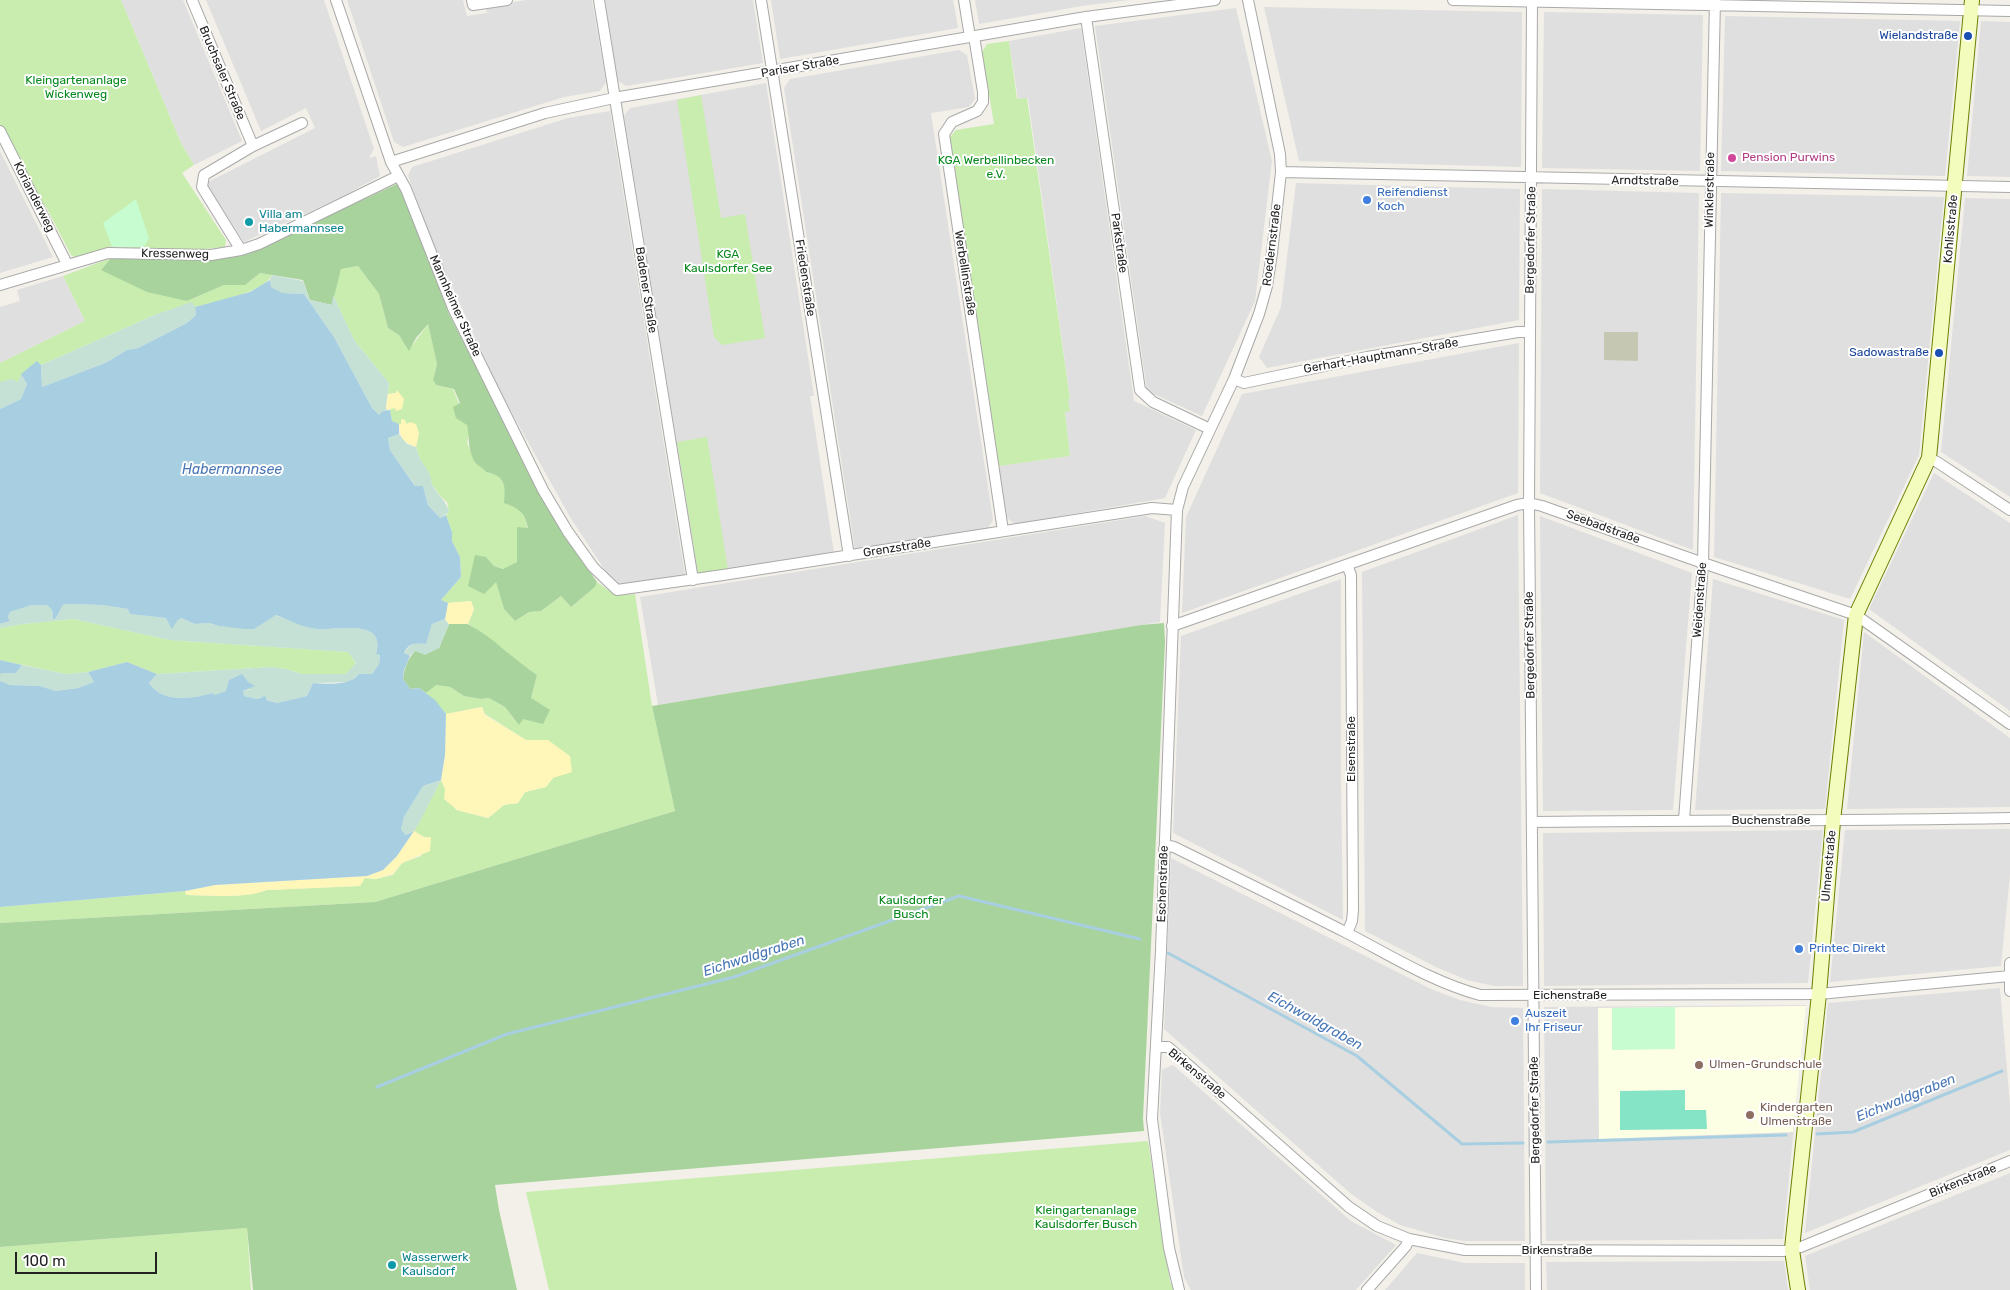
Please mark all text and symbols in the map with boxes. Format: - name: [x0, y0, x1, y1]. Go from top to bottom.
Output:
- street label: Bruchsaler Straße: [196, 24, 248, 122]
- place label: Wielandstraße: [1879, 29, 1958, 43]
- marker: Wielandstraße: [1962, 30, 1974, 42]
- street label: Pariser Straße: [760, 53, 840, 81]
- park label: Kleingartenanlage Wickenweg: [25, 74, 127, 102]
- place label: Pension Purwins: [1742, 151, 1835, 165]
- street label: Winklerstraße: [1702, 152, 1718, 228]
- marker: Pension Purwins: [1726, 152, 1738, 164]
- park label: KGA Werbellinbecken e.V.: [938, 154, 1054, 182]
- street label: Korianderweg: [10, 159, 58, 235]
- street label: Arndtstraße: [1611, 173, 1679, 189]
- place label: Reifendienst Koch: [1377, 186, 1448, 214]
- street label: Bergedorfer Straße: [1523, 186, 1539, 294]
- marker: Reifendienst Koch: [1361, 194, 1373, 206]
- street label: Kohlisstraße: [1941, 194, 1961, 264]
- street label: Roedernstraße: [1260, 203, 1284, 287]
- place label: Villa am Habermannsee: [259, 208, 344, 236]
- street label: Parkstraße: [1108, 212, 1130, 274]
- marker: Villa am Habermannsee: [243, 216, 255, 228]
- street label: Werbellinstraße: [951, 229, 979, 317]
- street label: Friedenstraße: [792, 238, 818, 318]
- street label: Kressenweg: [141, 246, 209, 262]
- street label: Badener Straße: [632, 246, 660, 334]
- park label: KGA Kaulsdorfer See: [684, 248, 772, 276]
- street label: Mannheimer Straße: [426, 253, 484, 359]
- street label: Gerhart-Hauptmann-Straße: [1302, 335, 1460, 377]
- place label: Sadowastraße: [1849, 346, 1929, 360]
- marker: Sadowastraße: [1933, 347, 1945, 359]
- water label: Habermannsee: [182, 462, 282, 478]
- street label: Seebadstraße: [1564, 507, 1642, 547]
- street label: Grenzstraße: [862, 536, 932, 560]
- street label: Weidenstraße: [1690, 562, 1710, 638]
- street label: Bergedorfer Straße: [1522, 591, 1538, 699]
- street label: Elsenstraße: [1345, 716, 1359, 782]
- street label: Buchenstraße: [1732, 814, 1810, 828]
- street label: Ulmenstraße: [1819, 830, 1839, 902]
- street label: Eschenstraße: [1154, 845, 1172, 923]
- park label: Kaulsdorfer Busch: [879, 894, 943, 922]
- water label: Eichwaldgraben: [701, 932, 807, 980]
- place label: Printec Direkt: [1809, 942, 1886, 956]
- marker: Printec Direkt: [1793, 943, 1805, 955]
- water label: Eichwaldgraben: [1265, 988, 1365, 1054]
- street label: Eichenstraße: [1533, 989, 1607, 1003]
- place label: Auszeit Ihr Friseur: [1525, 1007, 1582, 1035]
- marker: Auszeit Ihr Friseur: [1509, 1015, 1521, 1027]
- street label: Birkenstraße: [1165, 1046, 1229, 1102]
- street label: Bergedorfer Straße: [1527, 1056, 1543, 1164]
- place label: Ulmen-Grundschule: [1709, 1058, 1822, 1072]
- marker: Ulmen-Grundschule: [1693, 1059, 1705, 1071]
- water label: Eichwaldgraben: [1854, 1070, 1958, 1126]
- place label: Kindergarten Ulmenstraße: [1760, 1101, 1833, 1129]
- marker: Kindergarten Ulmenstraße: [1744, 1109, 1756, 1121]
- street label: Birkenstraße: [1927, 1161, 1999, 1201]
- park label: Kleingartenanlage Kaulsdorfer Busch: [1035, 1204, 1137, 1232]
- scale bar: [18, 1242, 160, 1274]
- street label: Birkenstraße: [1521, 1244, 1593, 1258]
- place label: Wasserwerk Kaulsdorf: [402, 1251, 468, 1279]
- text: 100 m: [23, 1252, 65, 1270]
- marker: Wasserwerk Kaulsdorf: [386, 1259, 398, 1271]

